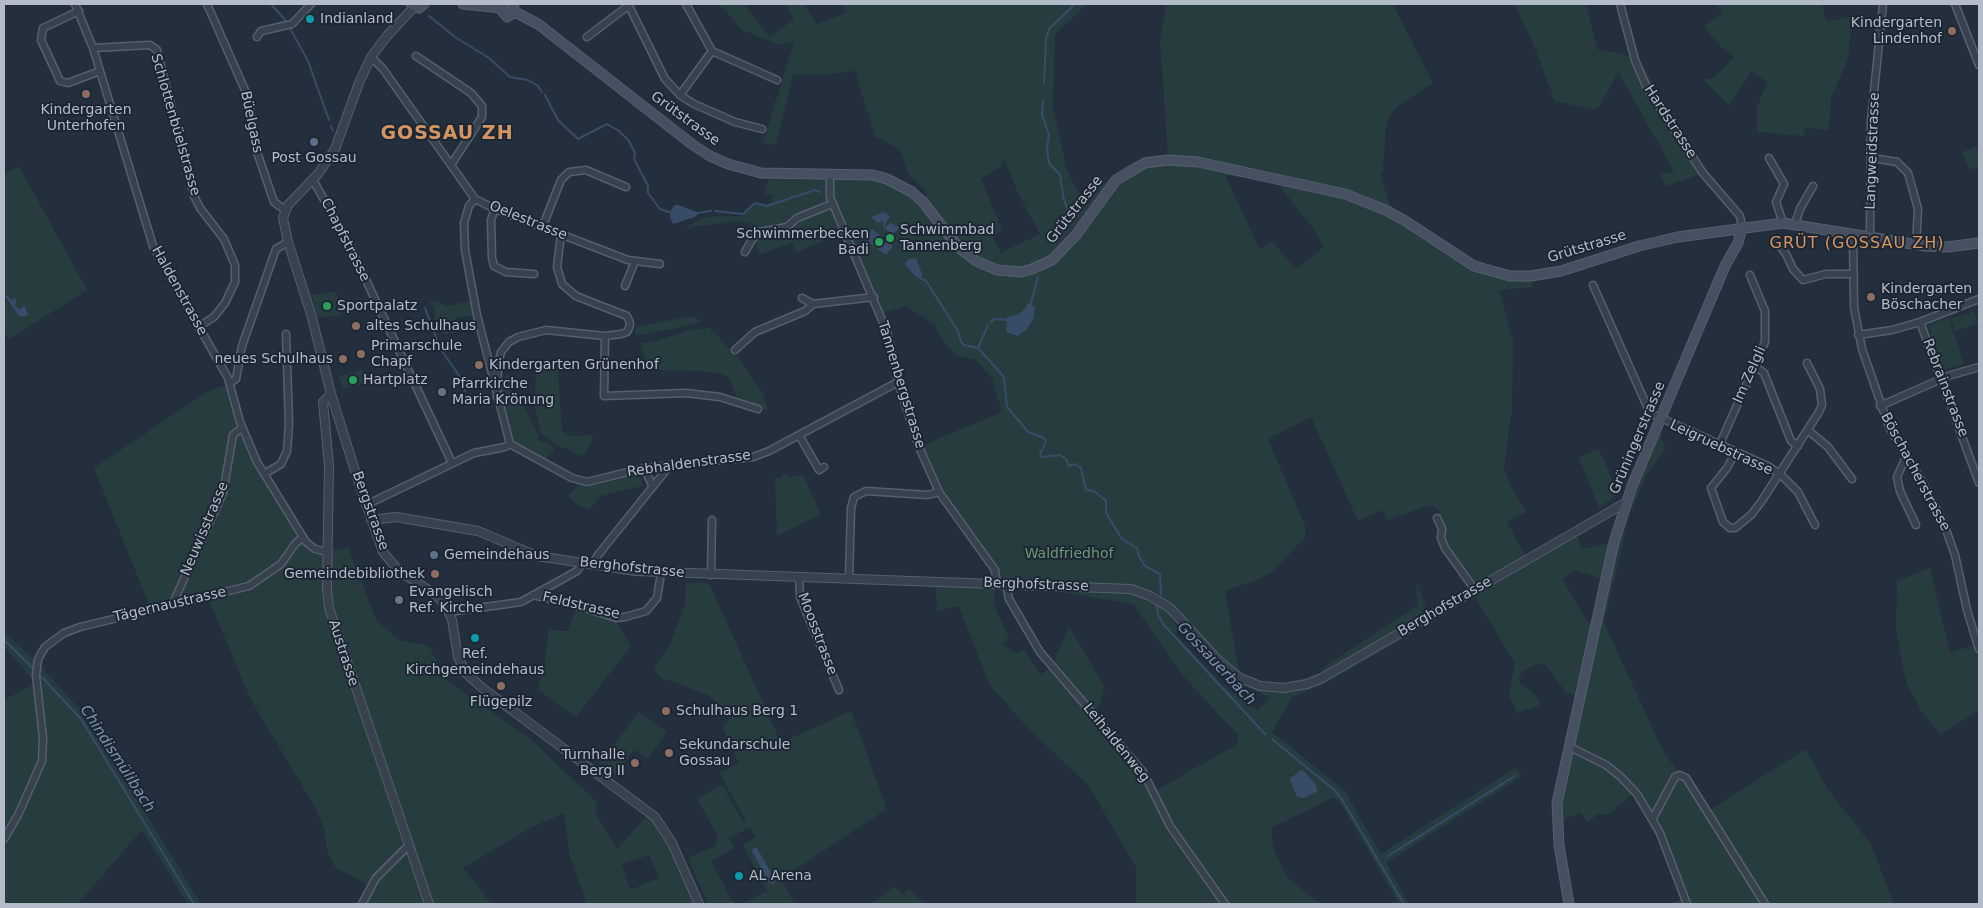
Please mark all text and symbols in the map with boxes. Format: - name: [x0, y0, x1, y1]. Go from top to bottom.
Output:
- place label: Indianland: [320, 11, 393, 27]
- marker: Indianland: [304, 13, 316, 25]
- place label: Kindergarten Lindenhof: [1851, 15, 1942, 48]
- marker: Kindergarten Lindenhof: [1946, 25, 1958, 37]
- street label: Schlottenbüelstrasse: [147, 52, 203, 198]
- street label: Hardstrasse: [1640, 82, 1700, 162]
- marker: Kindergarten Unterhofen: [80, 88, 92, 100]
- street label: Grütstrasse: [647, 88, 723, 150]
- street label: Büelgass: [236, 89, 266, 155]
- street label: Langweidstrasse: [1863, 92, 1883, 210]
- place label: Kindergarten Unterhofen: [40, 102, 132, 134]
- district label: GOSSAU ZH: [379, 123, 515, 145]
- marker: Post Gossau: [308, 136, 320, 148]
- place label: Post Gossau: [271, 150, 357, 166]
- street label: Grütstrasse: [1043, 173, 1107, 247]
- street label: Chapfstrasse: [317, 195, 373, 285]
- street label: Oelestrasse: [487, 198, 569, 244]
- place label: Schwimmbad Tannenberg: [900, 222, 994, 254]
- place label: Schwimmerbecken Badi: [736, 226, 869, 258]
- street label: Grütstrasse: [1546, 227, 1628, 267]
- marker: Schwimmbad Tannenberg: [884, 232, 896, 244]
- district label: GRÜT (GOSSAU ZH): [1768, 234, 1946, 254]
- marker: Schwimmerbecken Badi: [873, 236, 885, 248]
- street label: Haldenstrasse: [147, 243, 211, 339]
- place label: Kindergarten Böschacher: [1881, 281, 1972, 314]
- marker: Kindergarten Böschacher: [1865, 291, 1877, 303]
- place label: Sportpalatz: [337, 298, 417, 314]
- marker: Sportpalatz: [321, 300, 333, 312]
- place label: altes Schulhaus: [366, 318, 476, 334]
- street label: Tannenbergstrasse: [874, 319, 928, 451]
- marker: altes Schulhaus: [350, 320, 362, 332]
- street label: Rebrainstrasse: [1919, 336, 1971, 440]
- place label: Primarschule Chapf: [371, 338, 462, 371]
- street label: Im Zelgli: [1730, 344, 1770, 406]
- marker: Primarschule Chapf: [355, 348, 367, 360]
- place label: neues Schulhaus: [214, 351, 333, 367]
- marker: neues Schulhaus: [337, 353, 349, 365]
- place label: Kindergarten Grünenhof: [489, 357, 659, 373]
- marker: Kindergarten Grünenhof: [473, 359, 485, 371]
- place label: Hartplatz: [363, 372, 428, 388]
- marker: Hartplatz: [347, 374, 359, 386]
- place label: Pfarrkirche Maria Krönung: [452, 376, 554, 408]
- street label: Grüningerstrasse: [1607, 379, 1669, 497]
- marker: Pfarrkirche Maria Krönung: [436, 386, 448, 398]
- street label: Böschacherstrasse: [1877, 410, 1953, 534]
- street label: Leigruebstrasse: [1667, 417, 1775, 479]
- street label: Rebhaldenstrasse: [626, 447, 752, 481]
- street label: Bergstrasse: [348, 469, 392, 553]
- street label: Neuwisstrasse: [178, 479, 232, 579]
- park label: Waldfriedhof: [1025, 546, 1113, 562]
- place label: Gemeindehaus: [444, 547, 550, 563]
- marker: Gemeindehaus: [428, 549, 440, 561]
- street label: Berghofstrasse: [579, 554, 685, 582]
- place label: Gemeindebibliothek: [284, 566, 425, 582]
- marker: Gemeindebibliothek: [429, 568, 441, 580]
- street label: Berghofstrasse: [1395, 573, 1495, 641]
- street label: Berghofstrasse: [983, 575, 1089, 595]
- street label: Tägernaustrasse: [112, 584, 228, 626]
- place label: Evangelisch Ref. Kirche: [409, 584, 493, 616]
- street label: Feldstrasse: [541, 589, 621, 623]
- street label: Moosstrasse: [794, 590, 840, 678]
- marker: Evangelisch Ref. Kirche: [393, 594, 405, 606]
- street label: Austrasse: [324, 618, 362, 688]
- water label: Gossauerbach: [1173, 619, 1259, 709]
- marker: Ref. Kirchgemeindehaus: [469, 632, 481, 644]
- place label: Ref. Kirchgemeindehaus: [406, 646, 544, 679]
- marker: Flügepilz: [495, 680, 507, 692]
- place label: Flügepilz: [470, 694, 532, 710]
- street label: Leihaldenweg: [1079, 700, 1153, 786]
- water label: Chindismülibach: [76, 702, 158, 816]
- place label: Schulhaus Berg 1: [676, 703, 798, 719]
- marker: Schulhaus Berg 1: [660, 705, 672, 717]
- place label: Sekundarschule Gossau: [679, 737, 790, 770]
- place label: Turnhalle Berg II: [561, 747, 625, 780]
- marker: Sekundarschule Gossau: [663, 747, 675, 759]
- marker: Turnhalle Berg II: [629, 757, 641, 769]
- place label: AL Arena: [749, 868, 812, 884]
- marker: AL Arena: [733, 870, 745, 882]

